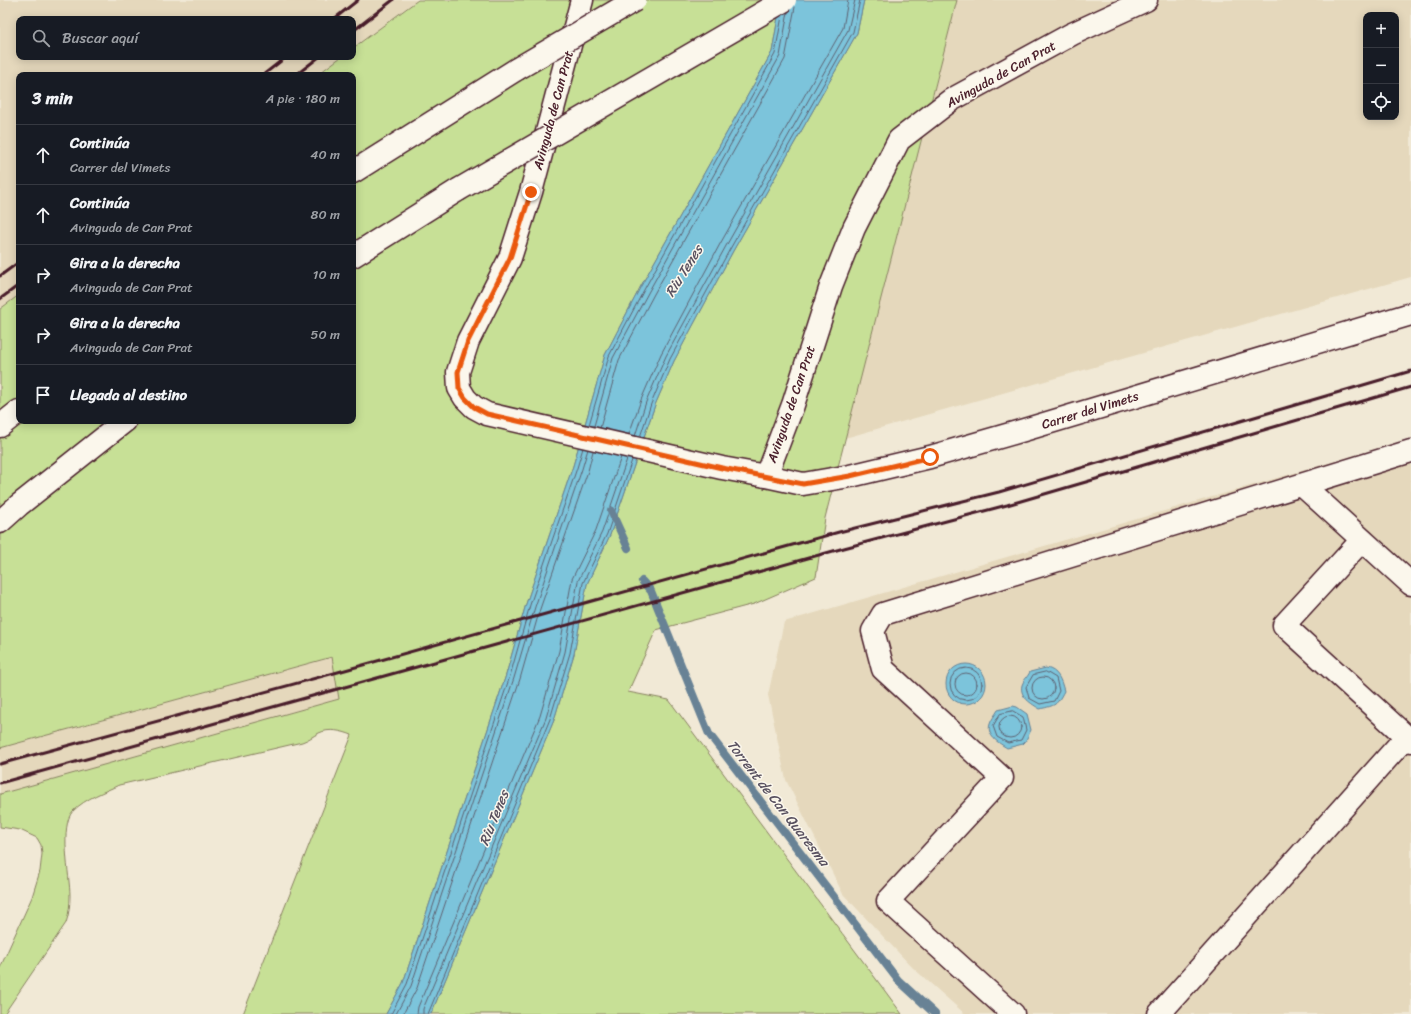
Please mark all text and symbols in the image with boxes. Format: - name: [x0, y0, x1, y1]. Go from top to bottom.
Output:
- map controls: [1363, 12, 1399, 120]
- button: +: [1363, 12, 1399, 48]
- search box: [16, 16, 356, 60]
- text: Buscar aquí: [62, 25, 139, 51]
- icon: search: [30, 27, 52, 49]
- street label: Avinguda de Can Prat: [941, 34, 1060, 114]
- street label: Avinguda de Can Prat: [526, 48, 580, 173]
- button: −: [1363, 48, 1399, 84]
- text: 3 min: [32, 83, 73, 113]
- button: locate: [1363, 84, 1399, 120]
- text: A pie · 180 m: [266, 87, 340, 110]
- text: Continúa: [70, 130, 129, 156]
- text: 40 m: [310, 143, 340, 166]
- icon: ahead: [32, 144, 54, 166]
- text: Carrer del Vimets: [70, 156, 171, 179]
- route end: [522, 183, 540, 201]
- text: Continúa: [70, 190, 129, 216]
- text: 80 m: [311, 203, 340, 226]
- icon: ahead: [32, 204, 54, 226]
- text: Avinguda de Can Prat: [70, 216, 193, 239]
- water label: Riu Tenes: [658, 239, 711, 302]
- text: Gira a la derecha: [70, 250, 180, 276]
- text: 10 m: [313, 263, 340, 286]
- icon: right: [32, 264, 54, 286]
- text: Avinguda de Can Prat: [70, 276, 193, 299]
- text: Gira a la derecha: [70, 310, 180, 336]
- text: 50 m: [310, 323, 340, 346]
- icon: right: [32, 324, 54, 346]
- text: Avinguda de Can Prat: [70, 336, 193, 359]
- street label: Avinguda de Can Prat: [760, 342, 822, 467]
- text: Llegada al destino: [70, 382, 187, 408]
- icon: arrive: [32, 384, 54, 406]
- street label: Carrer del Vimets: [1039, 384, 1141, 436]
- route start: [921, 448, 939, 466]
- water label: Torrent de Can Quaresma: [720, 734, 837, 873]
- water label: Riu Tenes: [472, 785, 517, 849]

